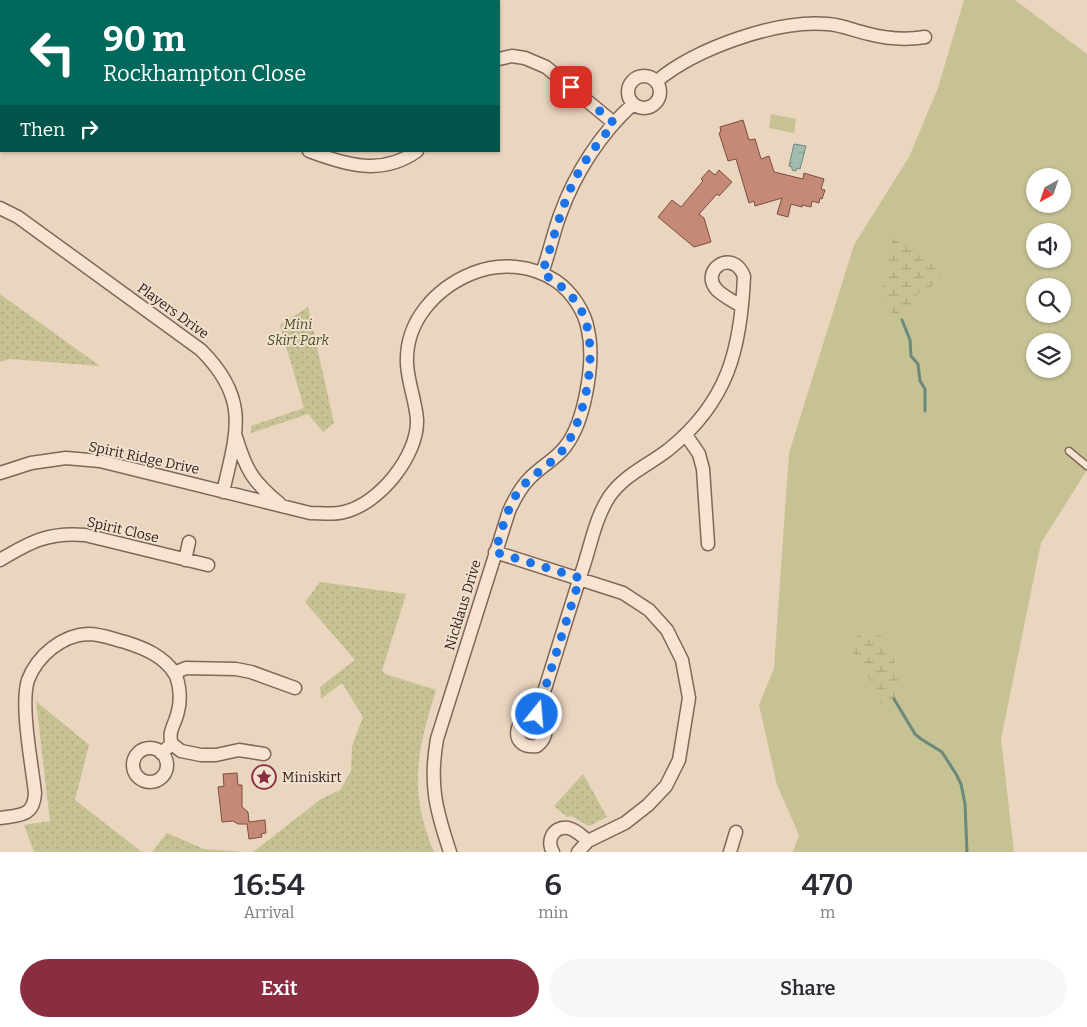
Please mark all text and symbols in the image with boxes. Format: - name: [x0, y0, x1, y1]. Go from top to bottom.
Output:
- text: 90 m: [103, 18, 186, 60]
- icon: left: [20, 20, 85, 85]
- text: Rockhampton Close: [103, 60, 306, 87]
- pin: [550, 66, 592, 108]
- icon: arrive: [557, 73, 585, 101]
- icon: right: [75, 115, 103, 143]
- text: Then: [20, 118, 65, 141]
- north arrow: [1026, 168, 1071, 212]
- map controls: [1026, 168, 1071, 378]
- button: sound: [1026, 223, 1071, 268]
- button: search: [1026, 278, 1071, 323]
- street label: Players Drive: [134, 279, 212, 343]
- park label: Mini Skirt Park: [267, 316, 329, 349]
- button: layers: [1026, 333, 1071, 378]
- street label: Spirit Ridge Drive: [87, 438, 201, 478]
- street label: Spirit Close: [85, 513, 161, 547]
- street label: Nicklaus Drive: [441, 558, 485, 652]
- position arrow: [510, 687, 562, 739]
- place icon: Miniskirt: [251, 764, 277, 790]
- place label: Miniskirt: [282, 769, 342, 786]
- text: 16:54: [233, 867, 305, 903]
- text: 6: [544, 867, 562, 903]
- text: 470: [802, 867, 854, 903]
- text: Arrival: [244, 903, 294, 922]
- text: min: [538, 903, 568, 922]
- text: m: [820, 903, 835, 922]
- button: Exit: [20, 959, 539, 1017]
- button: Share: [549, 959, 1067, 1017]

